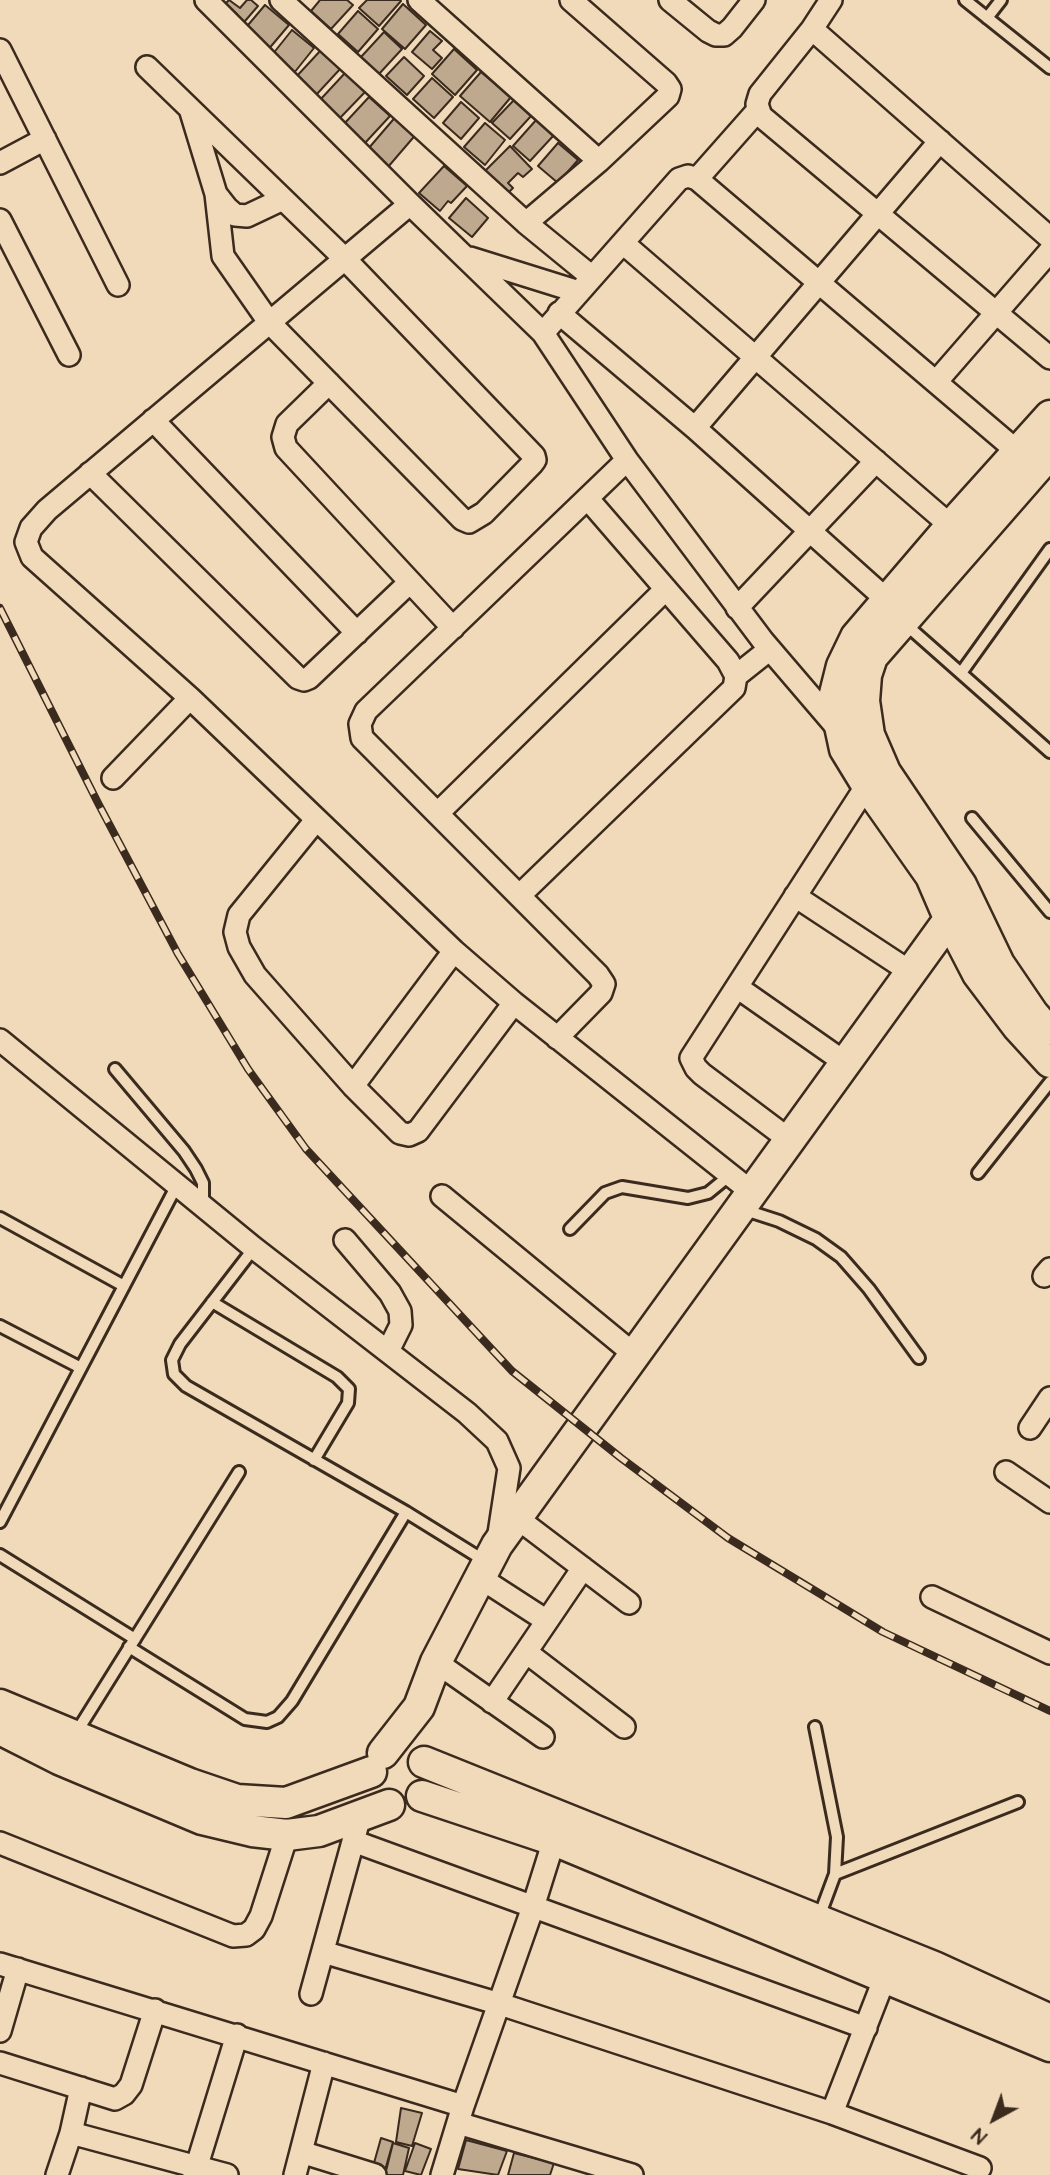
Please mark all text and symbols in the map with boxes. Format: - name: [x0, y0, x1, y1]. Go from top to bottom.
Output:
- north arrow: [959, 2084, 1029, 2154]
- text: N: [967, 2121, 993, 2149]

